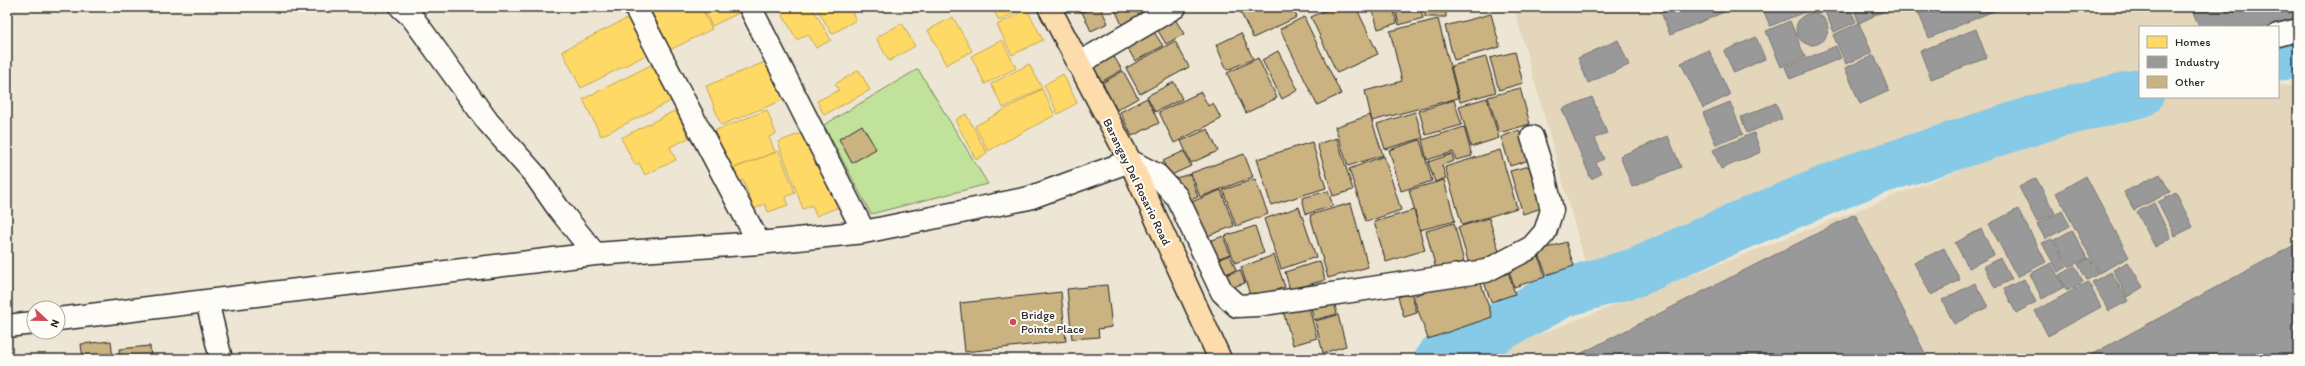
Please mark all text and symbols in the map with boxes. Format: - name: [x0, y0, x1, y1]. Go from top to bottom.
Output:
- legend: [2139, 26, 2279, 98]
- text: Homes: [2175, 35, 2211, 49]
- text: Industry: [2175, 55, 2220, 69]
- text: Other: [2175, 75, 2205, 89]
- street label: Barangay Del Rosario Road: [1100, 116, 1174, 248]
- north arrow: [26, 300, 66, 340]
- place label: Bridge Pointe Place: [1021, 308, 1085, 336]
- marker: Bridge Pointe Place: [1008, 317, 1018, 327]
- text: N: [47, 318, 62, 329]

